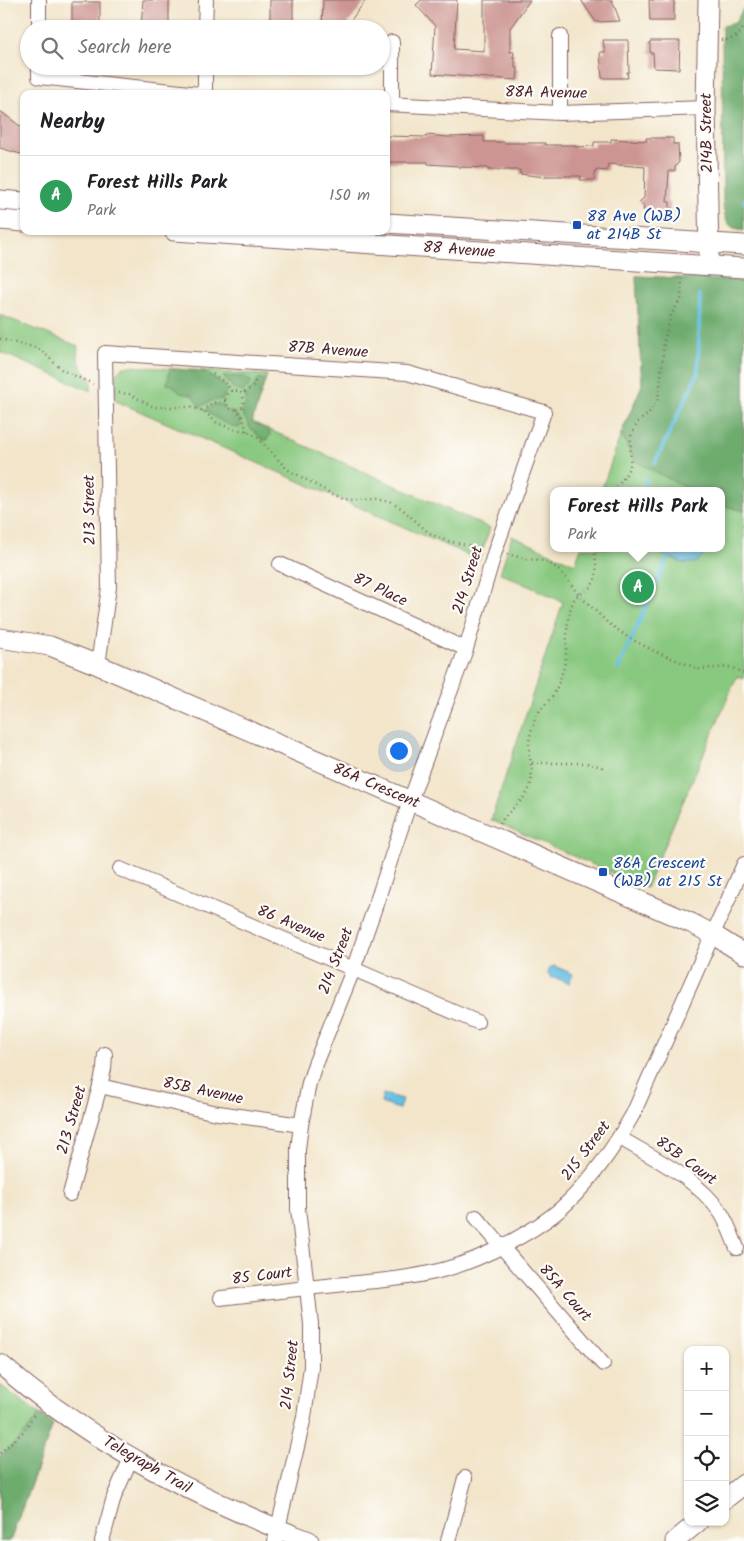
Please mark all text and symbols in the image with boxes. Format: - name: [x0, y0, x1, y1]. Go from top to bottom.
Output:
- search box: [20, 20, 390, 75]
- text: Search here: [78, 33, 172, 63]
- icon: search: [38, 34, 66, 62]
- street label: 88A Avenue: [505, 80, 587, 106]
- street label: 214B Street: [694, 92, 720, 173]
- text: Nearby: [40, 106, 105, 139]
- text: Forest Hills Park: [87, 168, 227, 198]
- text: A: [51, 183, 61, 208]
- text: 150 m: [329, 183, 370, 208]
- text: Park: [87, 198, 116, 223]
- place label: 88 Ave (WB) at 214B St: [587, 204, 681, 247]
- marker: 88 Ave (WB) at 214B St: [571, 219, 583, 231]
- street label: 88 Avenue: [422, 235, 496, 265]
- street label: 87B Avenue: [287, 335, 369, 365]
- street label: 213 Street: [77, 474, 103, 545]
- popup: [550, 487, 725, 552]
- text: Forest Hills Park: [568, 492, 707, 522]
- text: Park: [568, 522, 597, 547]
- street label: 214 Street: [446, 542, 490, 617]
- street label: 87 Place: [348, 566, 412, 614]
- pin: A: [622, 568, 654, 606]
- your location: [386, 738, 412, 764]
- street label: 86A Crescent: [328, 756, 424, 816]
- place label: 86A Crescent (WB) at 215 St: [613, 851, 723, 894]
- marker: 86A Crescent (WB) at 215 St: [597, 866, 609, 878]
- street label: 86 Avenue: [253, 898, 329, 950]
- street label: 214 Street: [312, 923, 361, 998]
- street label: 85B Avenue: [160, 1070, 246, 1112]
- street label: 213 Street: [50, 1082, 94, 1157]
- street label: 215 Street: [555, 1115, 618, 1186]
- street label: 85B Court: [650, 1130, 723, 1192]
- street label: 85A Court: [532, 1258, 598, 1328]
- street label: 85 Court: [230, 1260, 294, 1292]
- street label: 214 Street: [274, 1338, 306, 1411]
- map controls: [684, 1346, 729, 1526]
- button: +: [684, 1346, 729, 1391]
- button: −: [684, 1391, 729, 1436]
- street label: Telegraph Trail: [98, 1429, 196, 1501]
- button: locate: [684, 1436, 729, 1481]
- button: layers: [684, 1481, 729, 1526]

